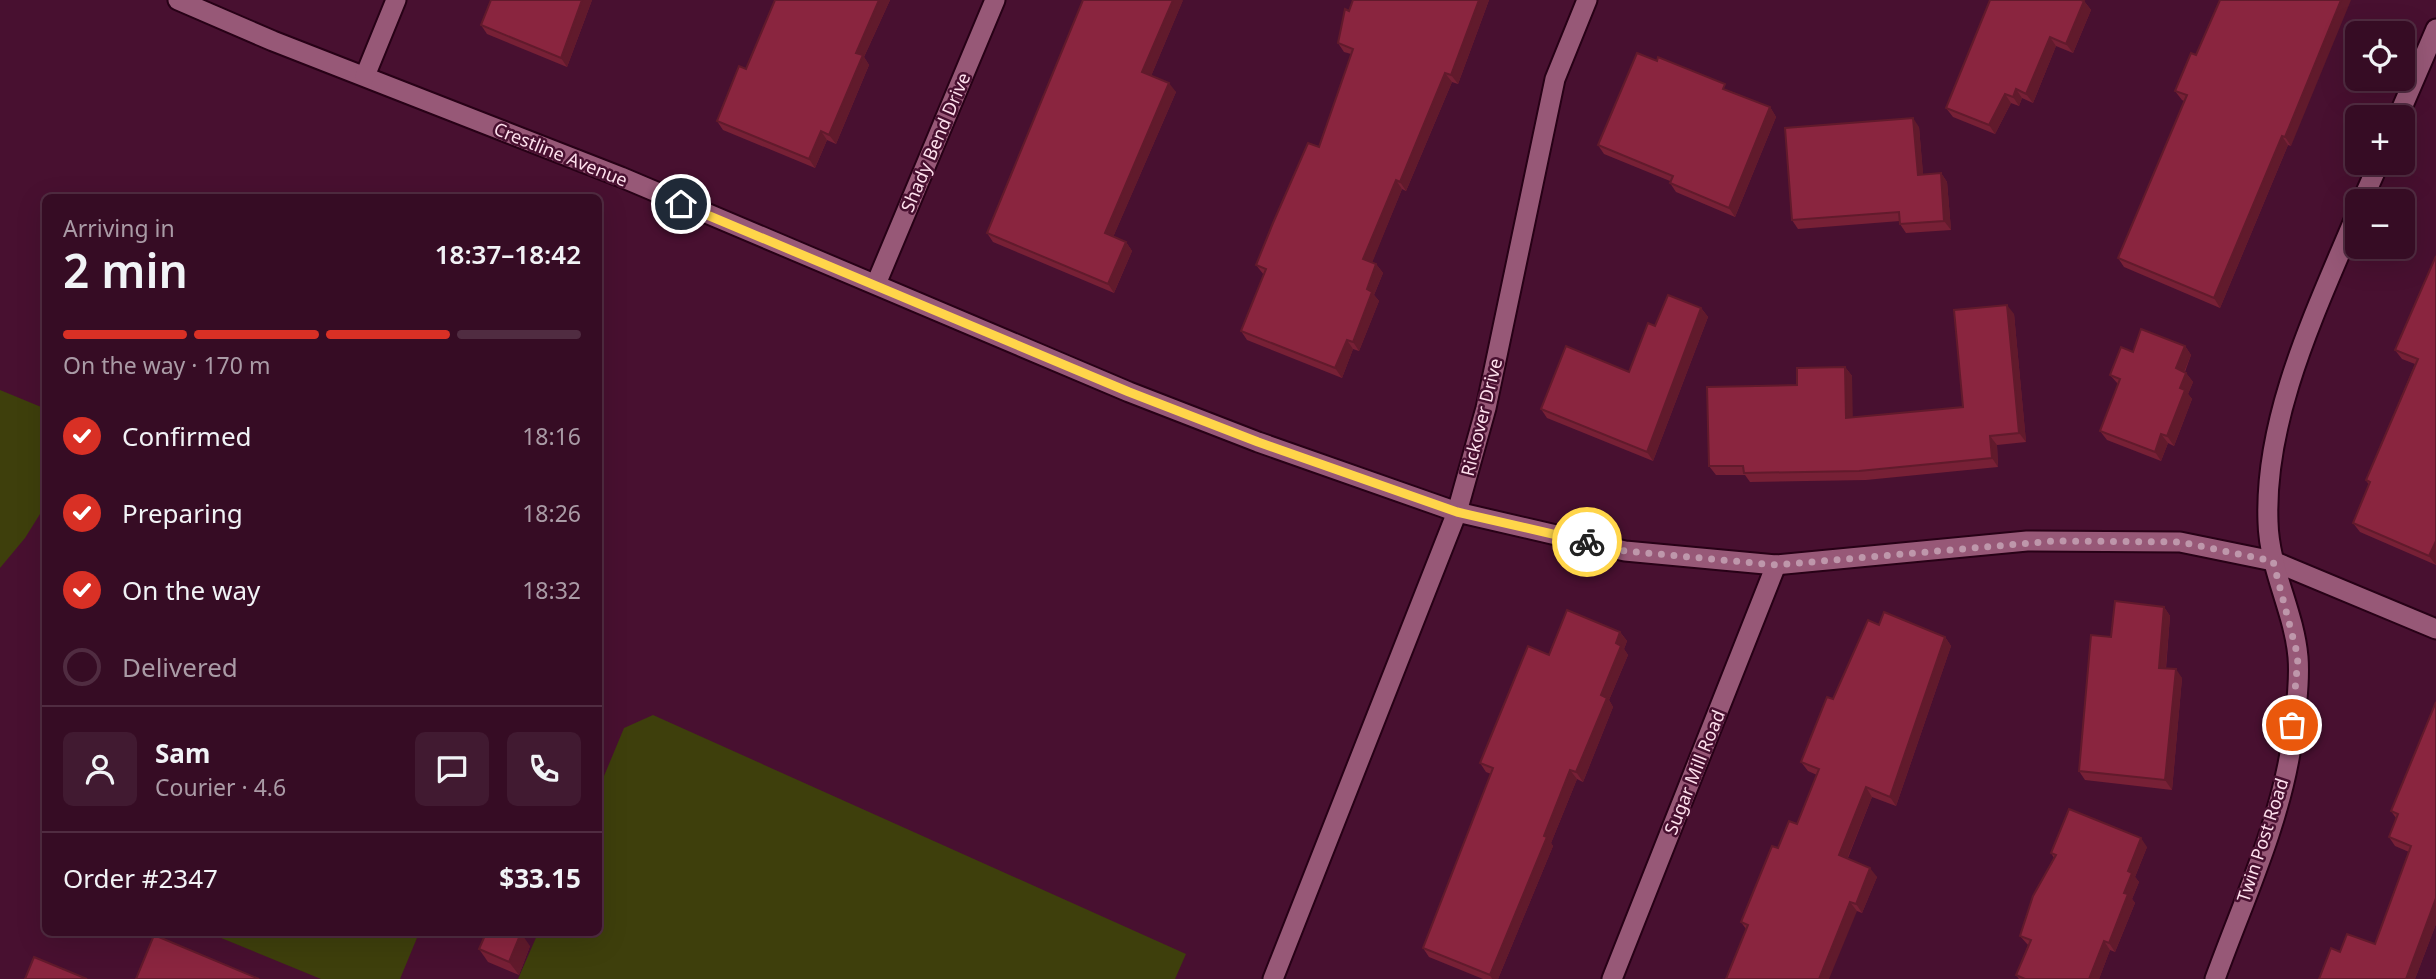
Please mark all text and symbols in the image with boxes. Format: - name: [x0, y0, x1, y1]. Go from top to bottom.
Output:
- map controls: [2345, 21, 2415, 259]
- button: locate: [2345, 21, 2415, 91]
- street label: Shady Bend Drive: [895, 69, 975, 215]
- button: +: [2345, 105, 2415, 175]
- street label: Crestline Avenue: [491, 116, 631, 192]
- pin: [651, 174, 711, 234]
- icon: home: [662, 185, 700, 223]
- button: −: [2345, 189, 2415, 259]
- text: Arriving in: [63, 212, 175, 244]
- text: 18:37–18:42: [435, 236, 581, 272]
- text: 2 min: [63, 239, 188, 301]
- text: On the way · 170 m: [63, 349, 270, 381]
- street label: Rickover Drive: [1455, 356, 1507, 478]
- icon: check: [63, 417, 101, 455]
- text: Confirmed: [122, 418, 252, 454]
- text: 18:16: [522, 420, 581, 452]
- icon: check: [63, 494, 101, 532]
- text: Preparing: [122, 495, 243, 531]
- text: 18:26: [522, 497, 581, 529]
- courier: [1552, 507, 1622, 577]
- icon: bike: [1568, 523, 1606, 561]
- icon: check: [63, 571, 101, 609]
- text: On the way: [122, 572, 260, 608]
- text: 18:32: [522, 574, 581, 606]
- text: Delivered: [122, 649, 238, 685]
- pin: [2262, 695, 2322, 755]
- street label: Sugar Mill Road: [1658, 706, 1730, 838]
- icon: bag: [2273, 706, 2311, 744]
- button: person: [63, 732, 137, 806]
- button: chat: [415, 732, 489, 806]
- button: phone: [507, 732, 581, 806]
- text: Sam: [155, 735, 210, 771]
- text: Courier · 4.6: [155, 771, 286, 803]
- street label: Twin Post Road: [2231, 775, 2293, 905]
- text: Order #2347: [63, 860, 218, 896]
- text: $33.15: [499, 860, 581, 896]

